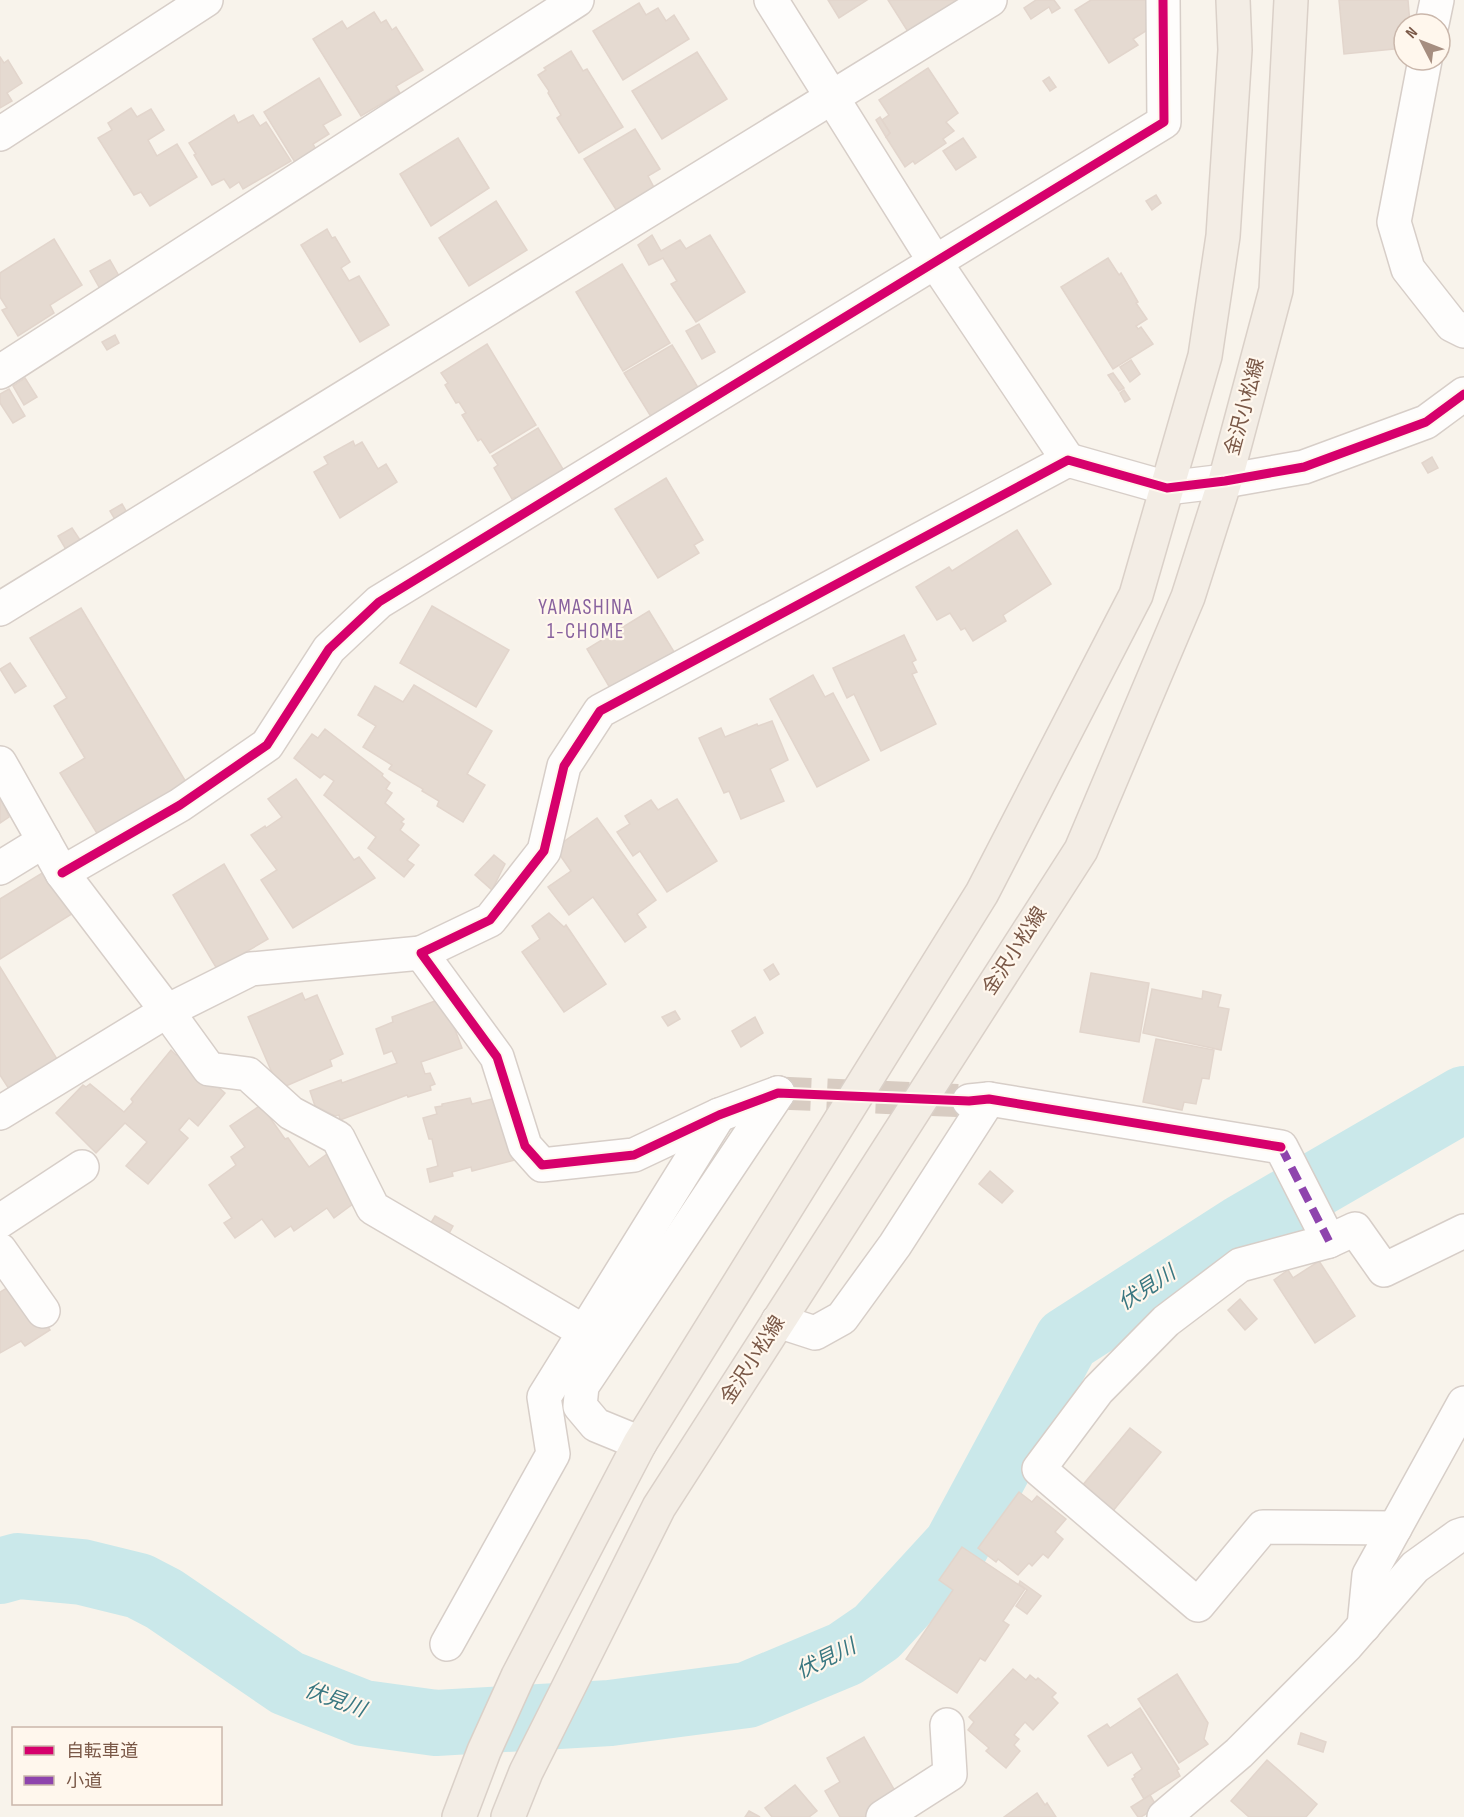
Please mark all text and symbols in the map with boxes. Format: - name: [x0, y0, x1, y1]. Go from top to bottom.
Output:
- north arrow: [1392, 12, 1452, 72]
- text: N: [1402, 23, 1422, 42]
- street label: 金沢小松線: [1220, 356, 1270, 458]
- district label: YAMASHINA 1-CHOME: [538, 595, 634, 644]
- street label: 金沢小松線: [978, 903, 1052, 999]
- water label: 伏見川: [1114, 1259, 1182, 1316]
- street label: 金沢小松線: [716, 1312, 790, 1408]
- water label: 伏見川: [792, 1633, 862, 1684]
- water label: 伏見川: [301, 1677, 371, 1723]
- legend: [12, 1727, 222, 1805]
- text: 自転車道: [66, 1741, 138, 1762]
- text: 小道: [66, 1771, 102, 1792]

